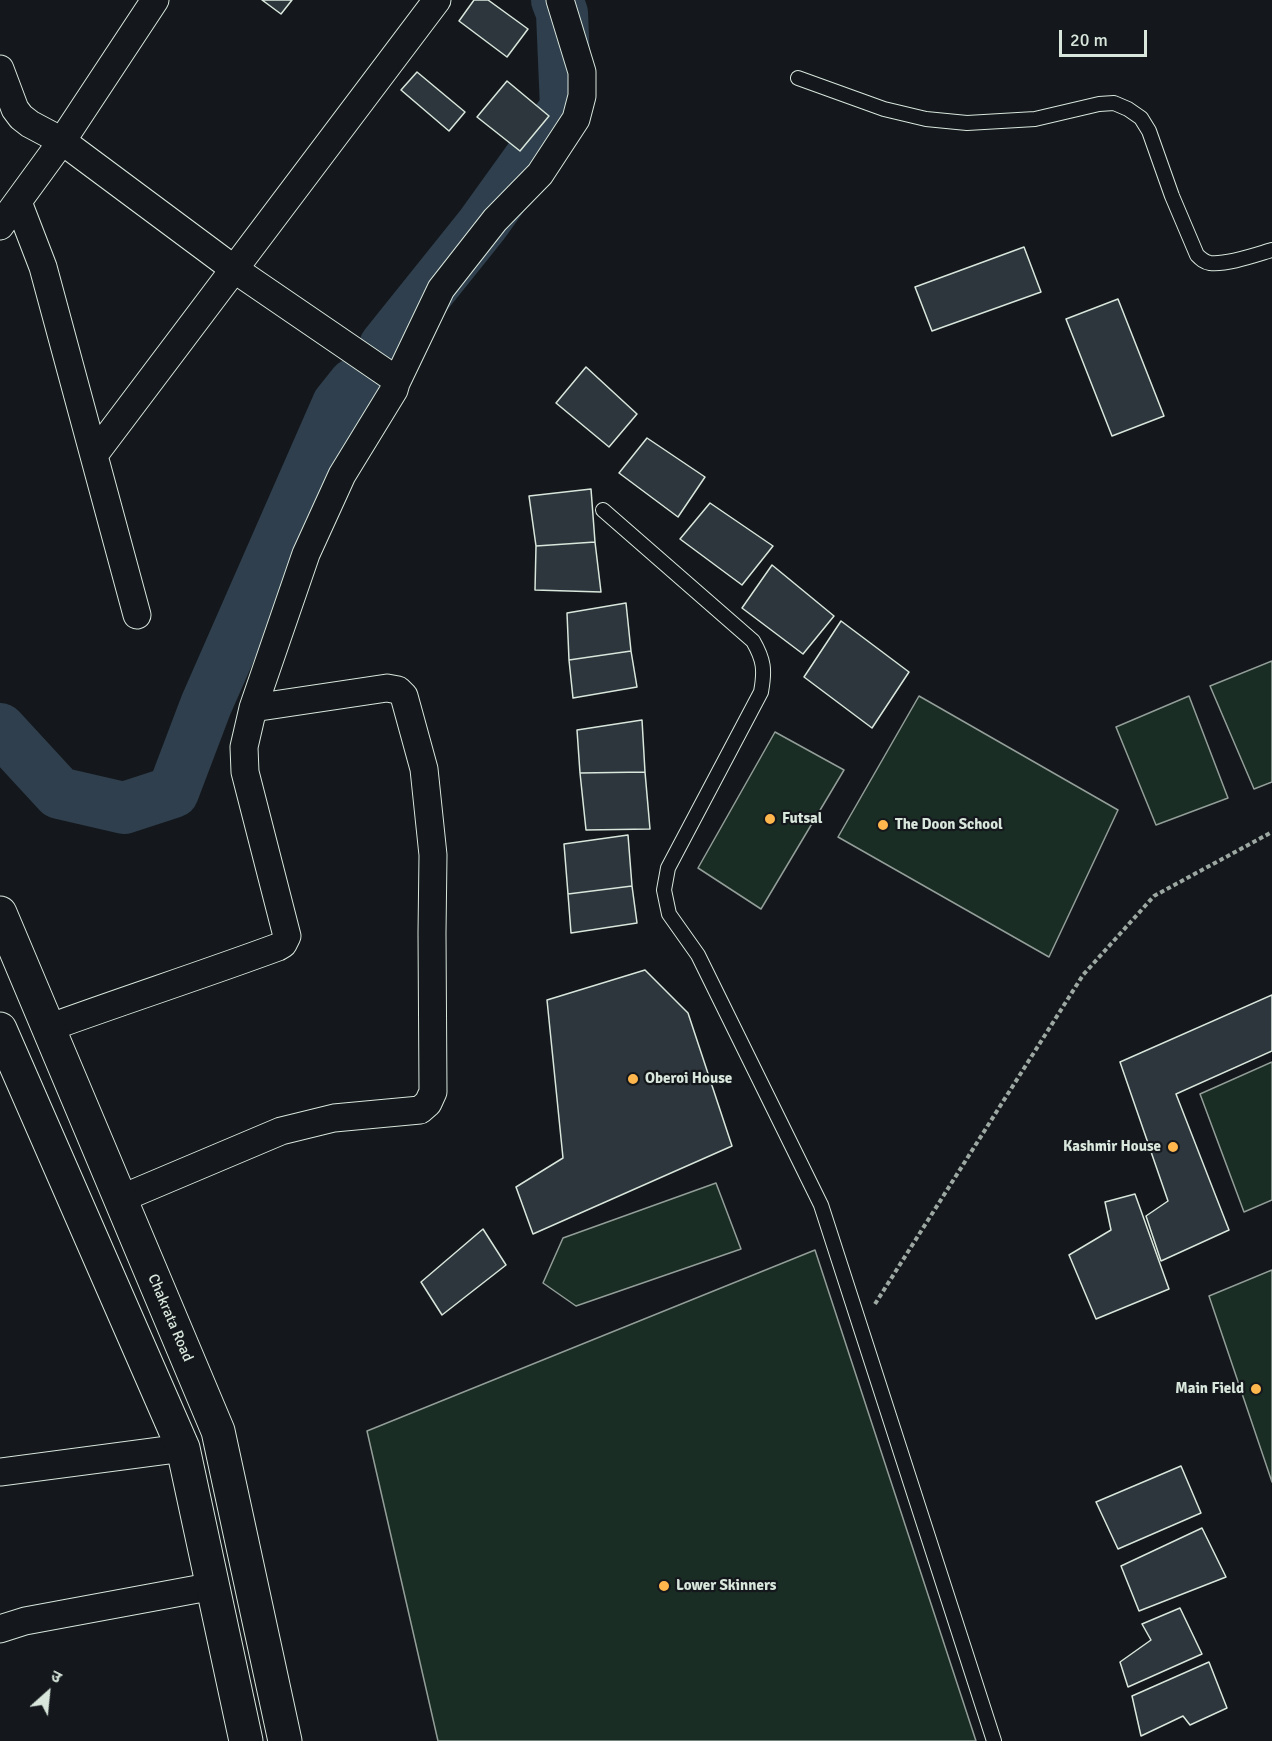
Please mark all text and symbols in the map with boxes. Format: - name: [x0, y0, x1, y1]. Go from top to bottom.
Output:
- scale bar: [1062, 18, 1150, 56]
- text: 20 m: [1070, 29, 1108, 51]
- place label: Futsal: [782, 810, 822, 828]
- marker: Futsal: [763, 812, 777, 826]
- place label: The Doon School: [895, 816, 1003, 834]
- marker: The Doon School: [876, 818, 890, 832]
- place label: Oberoi House: [645, 1070, 732, 1088]
- marker: Oberoi House: [626, 1072, 640, 1086]
- place label: Kashmir House: [1063, 1138, 1161, 1156]
- marker: Kashmir House: [1166, 1140, 1180, 1154]
- street label: Chakrata Road: [143, 1271, 197, 1365]
- place label: Main Field: [1175, 1380, 1244, 1398]
- marker: Main Field: [1249, 1382, 1263, 1396]
- place label: Lower Skinners: [676, 1577, 776, 1595]
- marker: Lower Skinners: [657, 1579, 671, 1593]
- north arrow: [18, 1663, 78, 1723]
- text: उ: [47, 1666, 65, 1688]

